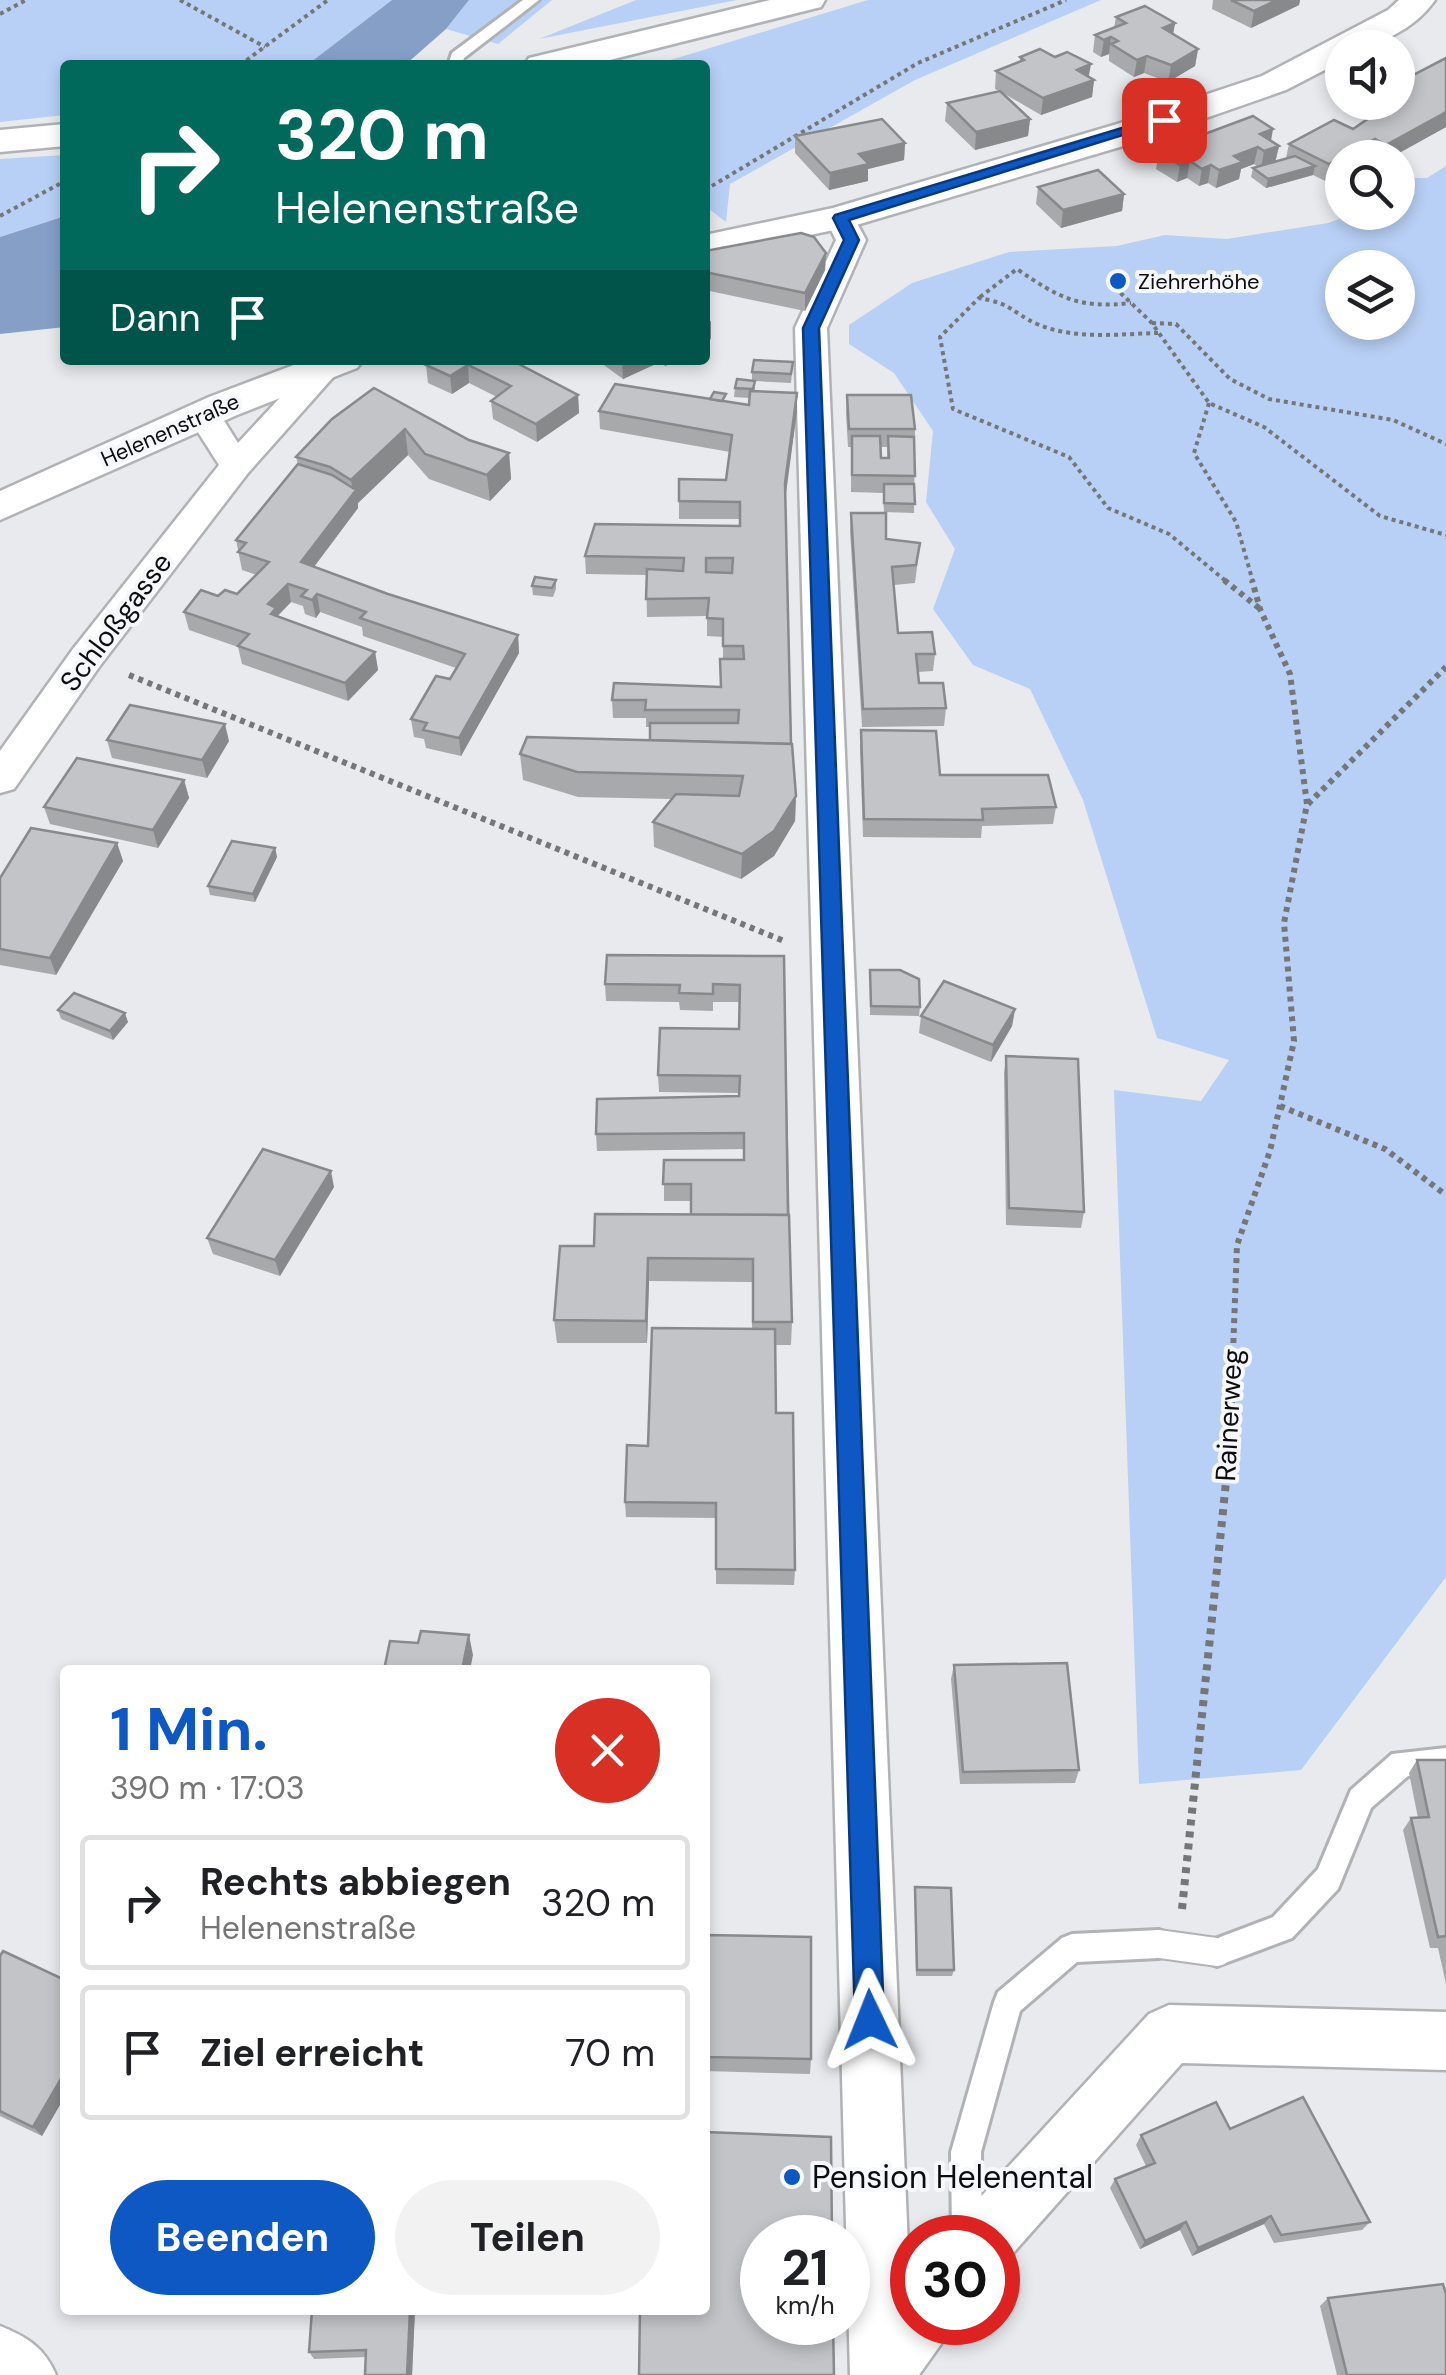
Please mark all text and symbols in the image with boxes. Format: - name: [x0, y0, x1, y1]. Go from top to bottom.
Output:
- map controls: [1325, 30, 1415, 340]
- button: sound: [1325, 30, 1415, 120]
- pin: [1122, 78, 1207, 163]
- text: 320 m: [275, 90, 489, 181]
- icon: arrive: [1137, 93, 1192, 148]
- icon: right: [110, 100, 240, 230]
- button: search: [1325, 140, 1415, 230]
- text: Helenenstraße: [275, 178, 579, 237]
- button: layers: [1325, 250, 1415, 340]
- place label: Ziehrerhöhe: [1138, 267, 1260, 296]
- marker: Ziehrerhöhe: [1107, 270, 1129, 292]
- icon: arrive: [220, 290, 275, 345]
- text: Dann: [110, 293, 200, 343]
- street label: Helenenstraße: [96, 387, 244, 473]
- street label: Schloßgasse: [52, 545, 180, 699]
- street label: Rainerweg: [1207, 1348, 1251, 1482]
- text: 1 Min.: [110, 1690, 268, 1769]
- button: close: [555, 1698, 660, 1803]
- text: 390 m · 17:03: [110, 1767, 305, 1809]
- text: Rechts abbiegen: [200, 1857, 511, 1907]
- icon: right: [115, 1875, 170, 1930]
- text: 320 m: [541, 1878, 655, 1928]
- text: Helenenstraße: [200, 1907, 416, 1949]
- position arrow: [818, 1968, 922, 2072]
- icon: arrive: [115, 2025, 170, 2080]
- text: Ziel erreicht: [200, 2028, 424, 2078]
- text: 70 m: [565, 2028, 655, 2078]
- place label: Pension Helenental: [812, 2156, 1093, 2198]
- marker: Pension Helenental: [781, 2166, 803, 2188]
- button: Beenden: [110, 2180, 375, 2295]
- button: Teilen: [395, 2180, 660, 2295]
- speed limit sign: 30: [890, 2215, 1020, 2345]
- text: 21: [781, 2235, 829, 2301]
- text: km/h: [775, 2289, 835, 2322]

